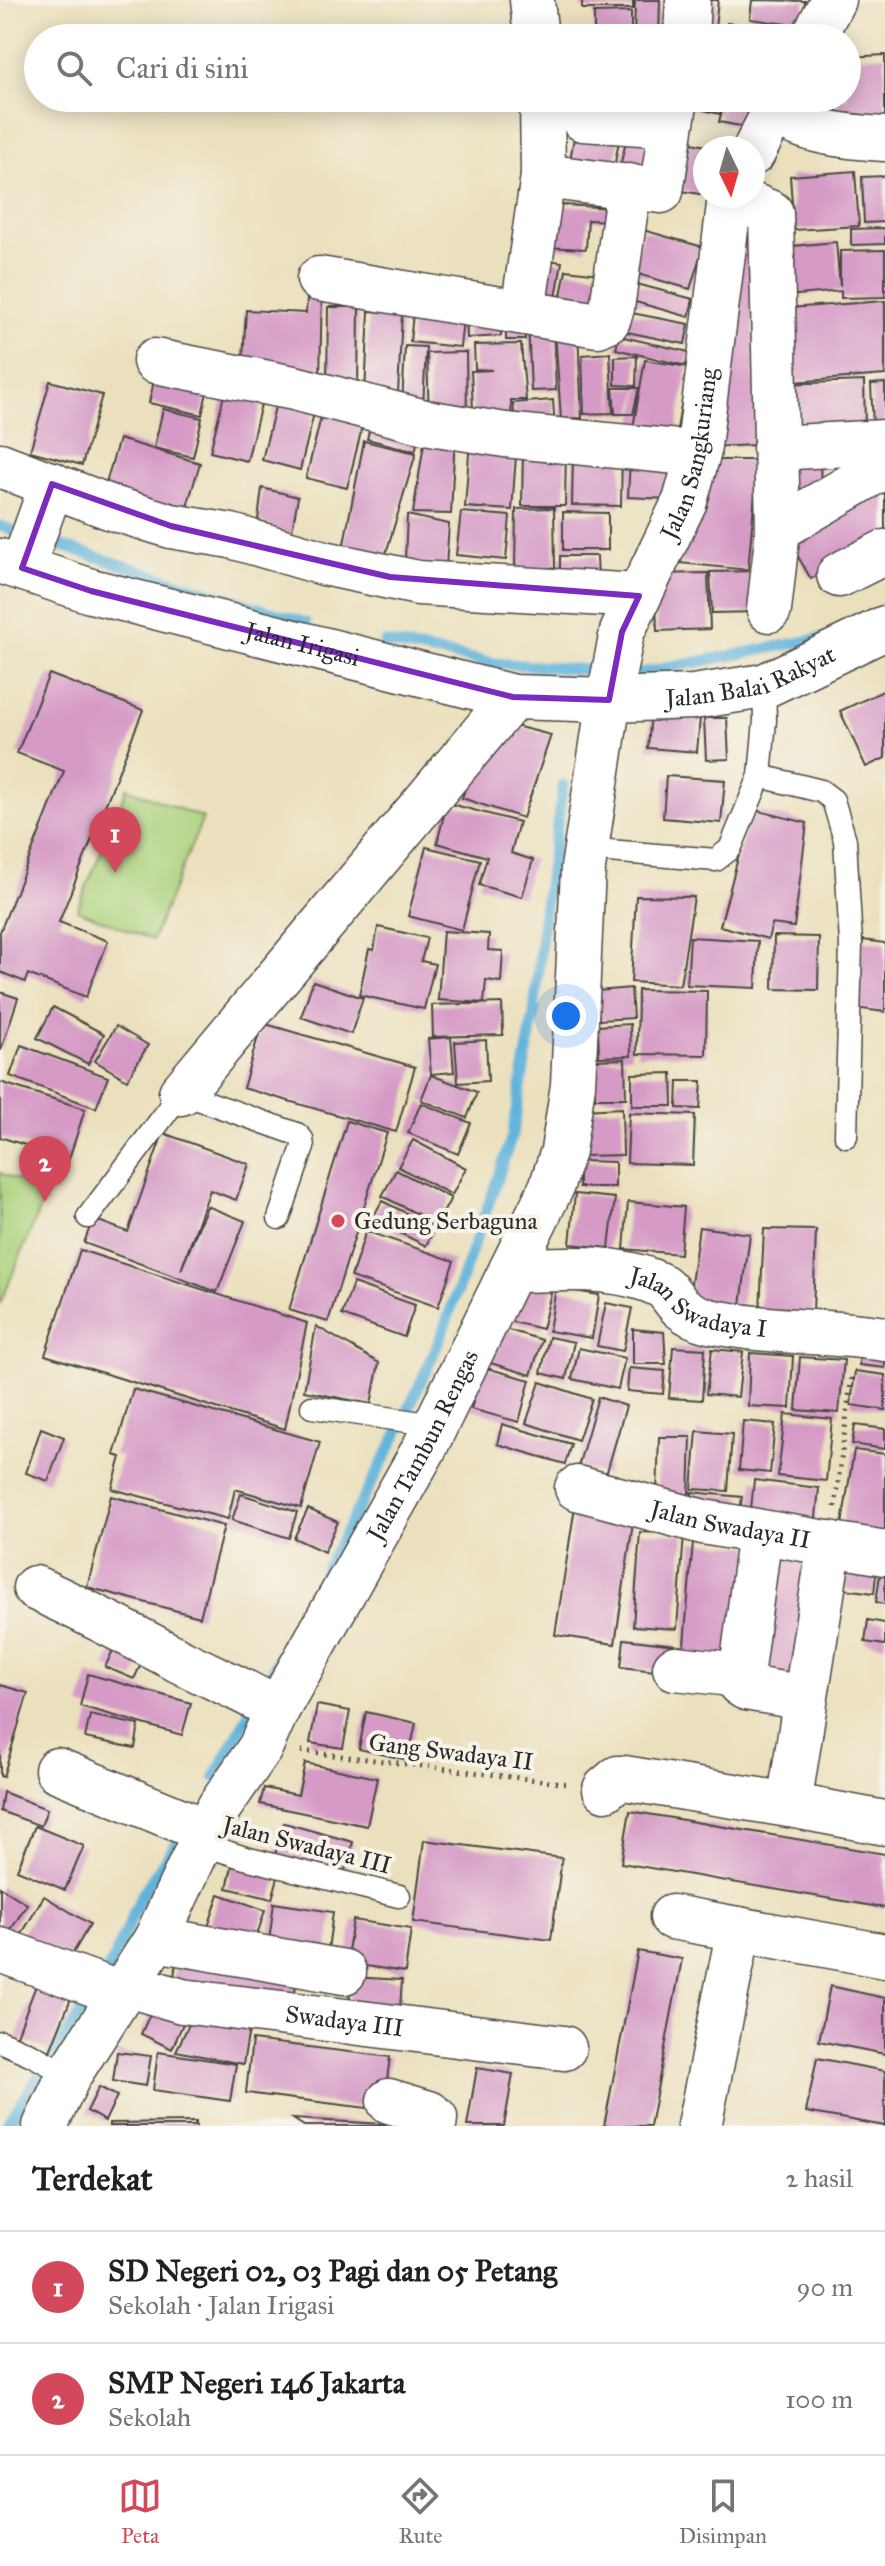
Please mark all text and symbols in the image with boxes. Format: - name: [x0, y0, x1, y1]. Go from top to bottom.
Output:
- search box: [24, 24, 861, 112]
- icon: search: [52, 46, 96, 90]
- text: Cari di sini: [116, 50, 249, 86]
- north arrow: [693, 136, 765, 208]
- street label: Jalan Sangkuriang: [652, 366, 724, 547]
- street label: Jalan Irigasi: [239, 615, 363, 673]
- street label: Jalan Balai Rakyat: [662, 639, 841, 713]
- pin: 1: [89, 807, 141, 873]
- your location: [546, 996, 586, 1036]
- pin: 2: [19, 1136, 71, 1202]
- place label: Gedung Serbaguna: [354, 1206, 539, 1236]
- marker: Gedung Serbaguna: [329, 1212, 347, 1230]
- street label: Jalan Swadaya I: [624, 1259, 768, 1344]
- street label: Jalan Tambun Rengas: [359, 1345, 485, 1549]
- street label: Jalan Swadaya II: [644, 1493, 813, 1555]
- street label: Gang Swadaya II: [367, 1727, 535, 1777]
- street label: Jalan Swadaya III: [217, 1809, 394, 1880]
- street label: Swadaya III: [284, 1999, 405, 2043]
- text: Terdekat: [32, 2158, 153, 2199]
- text: 2 hasil: [785, 2162, 853, 2194]
- text: SD Negeri 02, 03 Pagi dan 05 Petang: [108, 2253, 557, 2289]
- text: 1: [53, 2271, 63, 2303]
- text: 90 m: [796, 2271, 853, 2303]
- text: Sekolah · Jalan Irigasi: [108, 2289, 334, 2321]
- text: SMP Negeri 146 Jakarta: [108, 2365, 405, 2401]
- text: 2: [52, 2383, 64, 2415]
- text: 100 m: [785, 2383, 853, 2415]
- text: Sekolah: [108, 2401, 191, 2433]
- tab: Peta: [118, 2474, 162, 2549]
- tab: Rute: [398, 2474, 442, 2549]
- tab: Disimpan: [679, 2474, 767, 2549]

